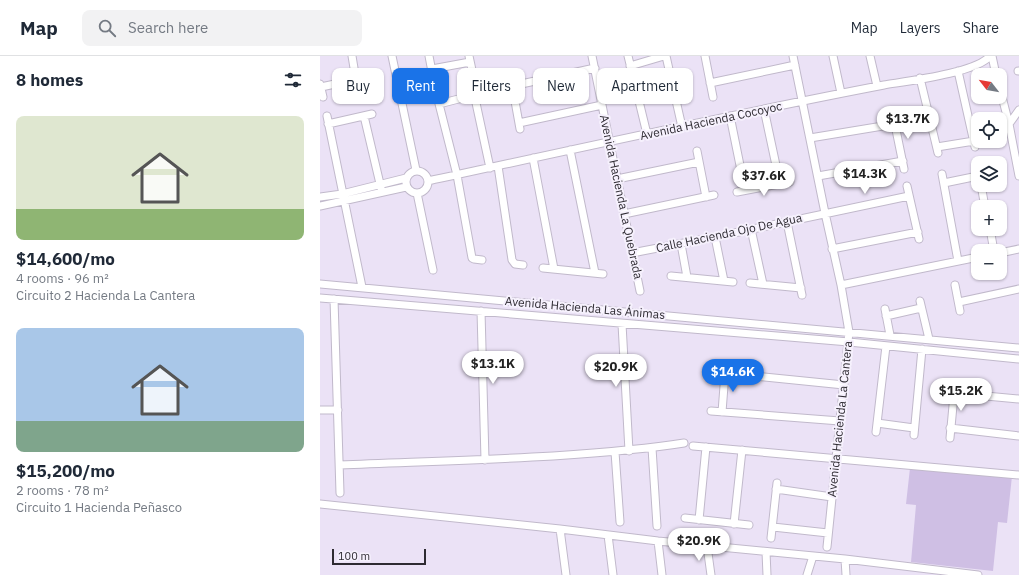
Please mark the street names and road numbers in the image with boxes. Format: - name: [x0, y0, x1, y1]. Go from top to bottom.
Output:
- street label: Avenida Hacienda Cocoyoc: [638, 98, 783, 143]
- street label: Avenida Hacienda La Quebrada: [597, 113, 646, 281]
- street label: Calle Hacienda Ojo De Agua: [654, 210, 804, 255]
- street label: Avenida Hacienda Las Ánimas: [504, 293, 666, 322]
- street label: Avenida Hacienda La Cantera: [824, 340, 855, 498]

